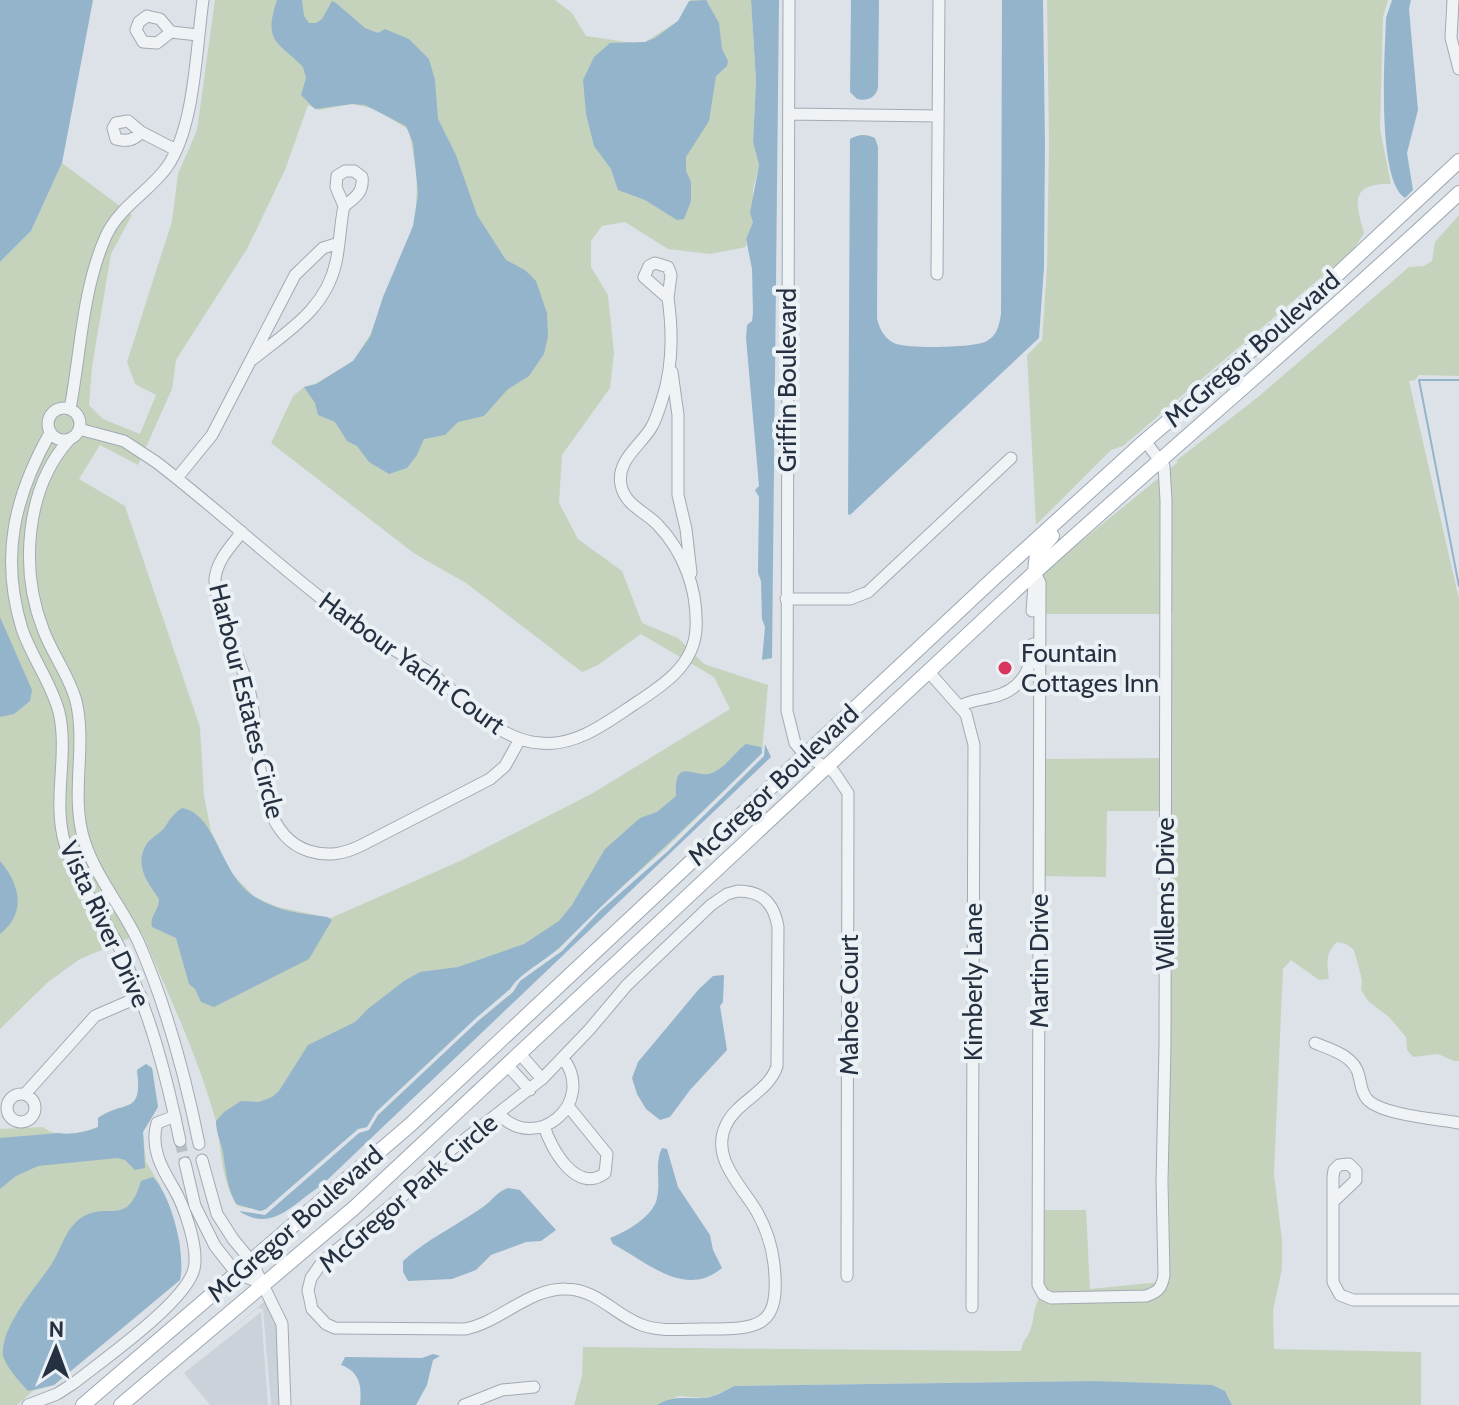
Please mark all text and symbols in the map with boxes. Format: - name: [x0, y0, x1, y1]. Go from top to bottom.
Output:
- street label: McGregor Boulevard: [1158, 264, 1346, 434]
- street label: Griffin Boulevard: [771, 288, 803, 472]
- street label: Harbour Estates Circle: [202, 580, 292, 822]
- street label: Harbour Yacht Court: [313, 585, 511, 741]
- place label: Fountain Cottages Inn: [1021, 637, 1159, 699]
- marker: Fountain Cottages Inn: [996, 659, 1014, 677]
- street label: McGregor Boulevard: [681, 698, 865, 872]
- street label: Willems Drive: [1149, 817, 1181, 971]
- street label: Vista River Drive: [53, 836, 157, 1012]
- street label: Martin Drive: [1023, 894, 1055, 1028]
- street label: Kimberly Lane: [957, 903, 989, 1061]
- street label: Mahoe Court: [833, 934, 865, 1076]
- street label: McGregor Park Circle: [312, 1107, 504, 1279]
- street label: McGregor Boulevard: [201, 1139, 389, 1309]
- north arrow: [16, 1309, 96, 1389]
- text: N: [48, 1316, 64, 1343]

